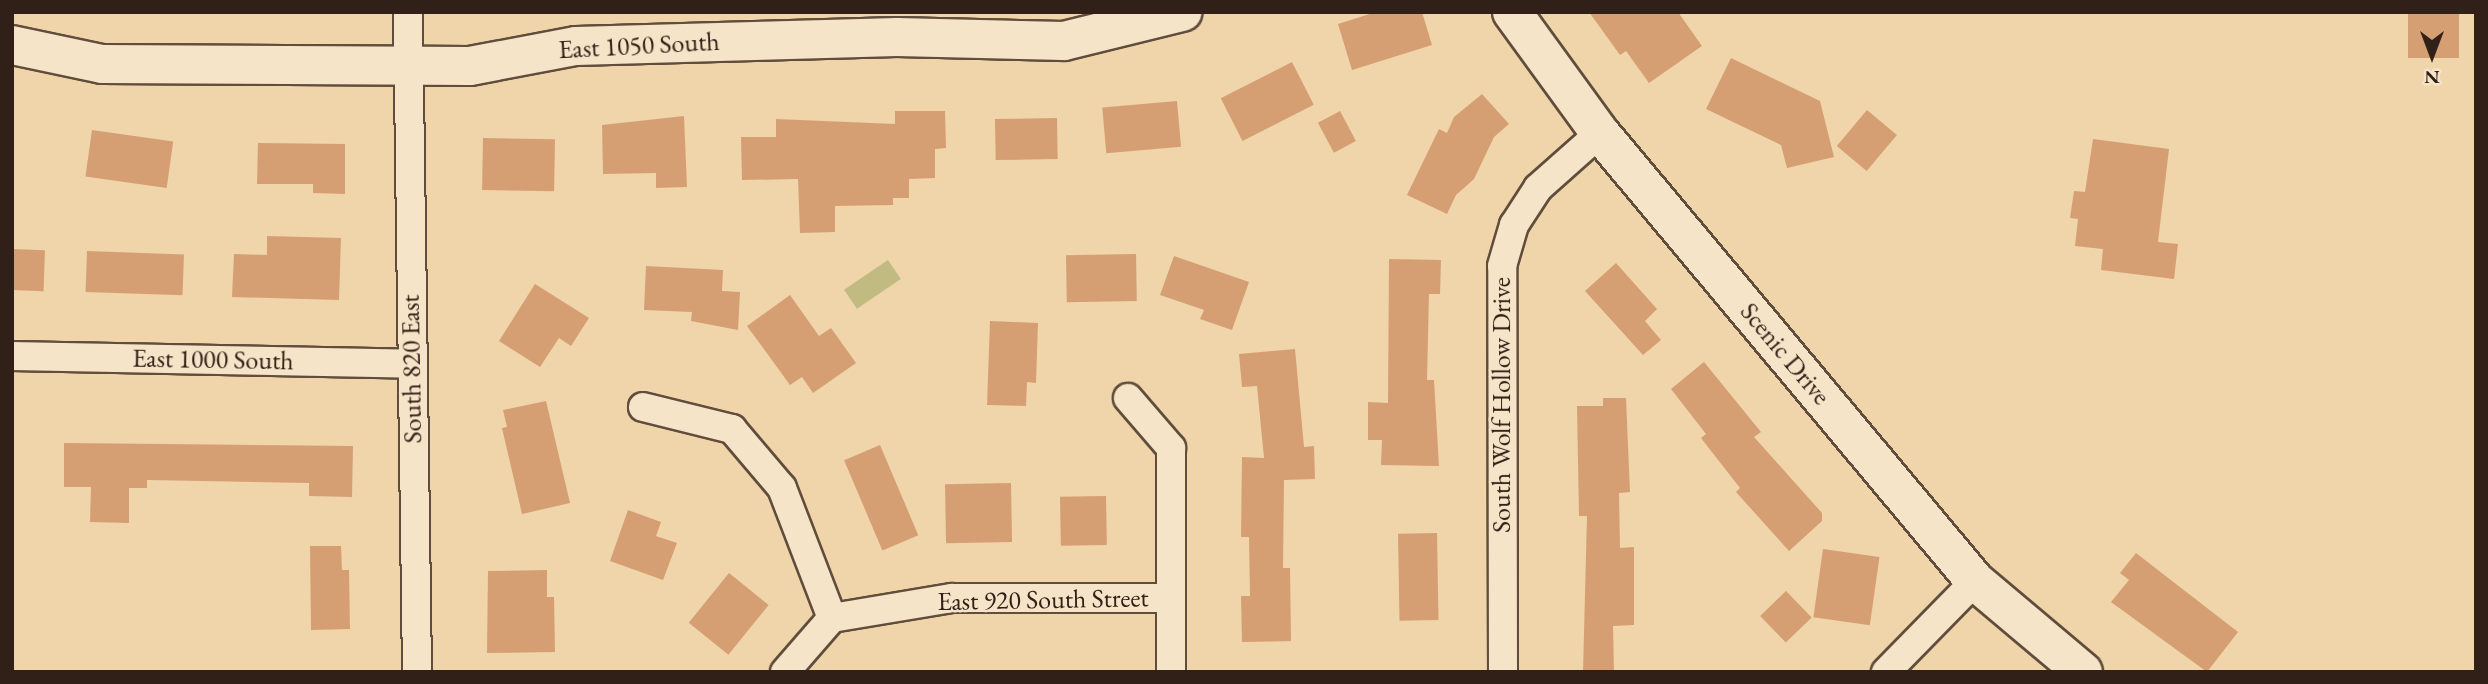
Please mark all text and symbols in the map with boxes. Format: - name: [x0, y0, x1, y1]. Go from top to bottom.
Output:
- north arrow: [2397, 21, 2467, 91]
- street label: East 1050 South: [558, 26, 720, 66]
- text: N: [2424, 65, 2440, 90]
- street label: South Wolf Hollow Drive: [1486, 277, 1518, 533]
- street label: South 820 East: [395, 294, 429, 444]
- street label: Scenic Drive: [1733, 297, 1837, 411]
- street label: East 1000 South: [132, 343, 294, 377]
- street label: East 920 South Street: [937, 583, 1149, 617]

